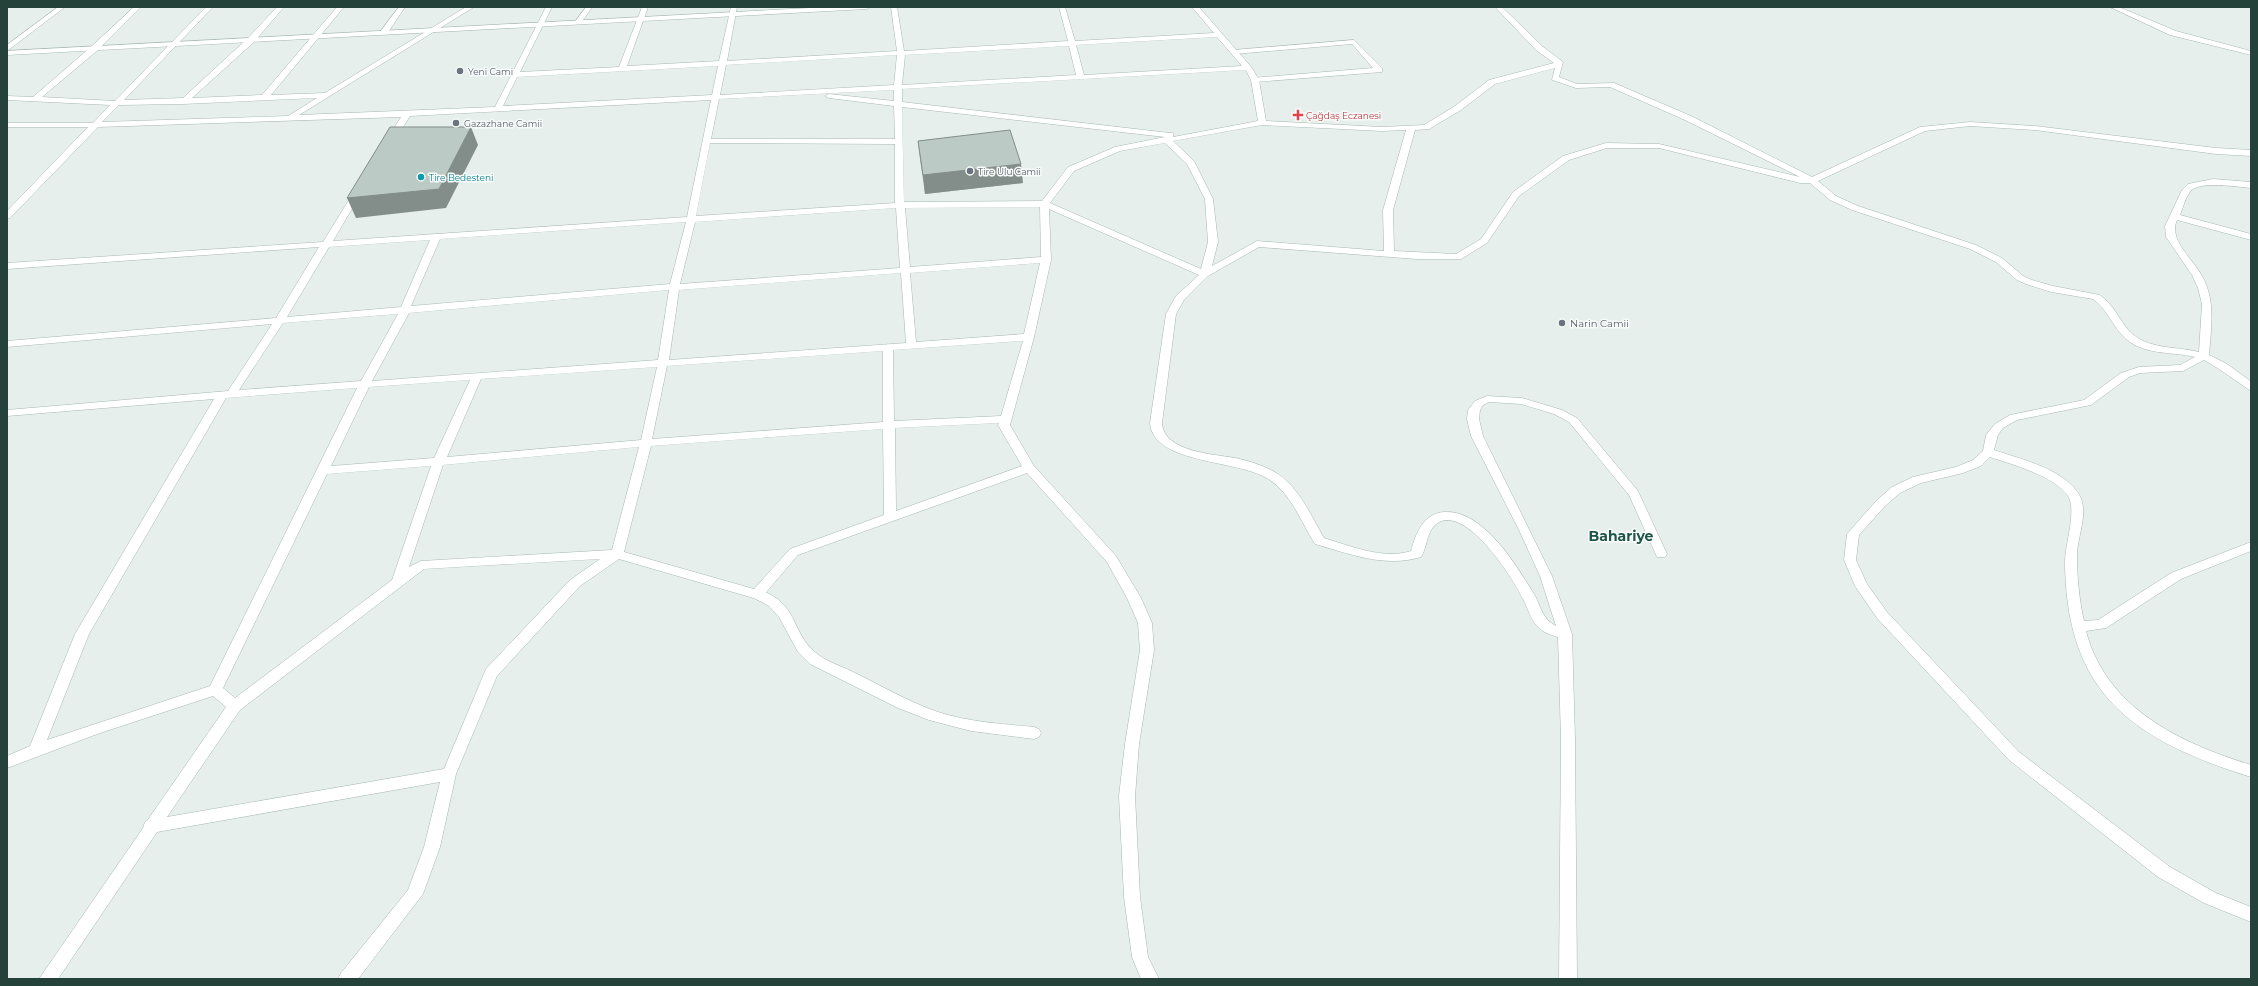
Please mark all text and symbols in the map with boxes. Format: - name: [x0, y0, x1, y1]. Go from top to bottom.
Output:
- marker: Yeni Cami: [455, 66, 465, 76]
- place label: Yeni Cami: [468, 66, 513, 77]
- marker: Çağdaş Eczanesi: [1293, 110, 1303, 120]
- place label: Çağdaş Eczanesi: [1306, 110, 1381, 121]
- marker: Gazazhane Camii: [451, 118, 461, 128]
- place label: Gazazhane Camii: [464, 118, 542, 129]
- marker: Tire Ulu Camii: [965, 166, 975, 176]
- place label: Tire Ulu Camii: [978, 166, 1041, 177]
- marker: Tire Bedesteni: [416, 172, 426, 182]
- place label: Tire Bedesteni: [429, 172, 493, 183]
- place label: Narin Camii: [1570, 317, 1629, 330]
- marker: Narin Camii: [1557, 318, 1567, 328]
- district label: Bahariye: [1589, 527, 1654, 545]

